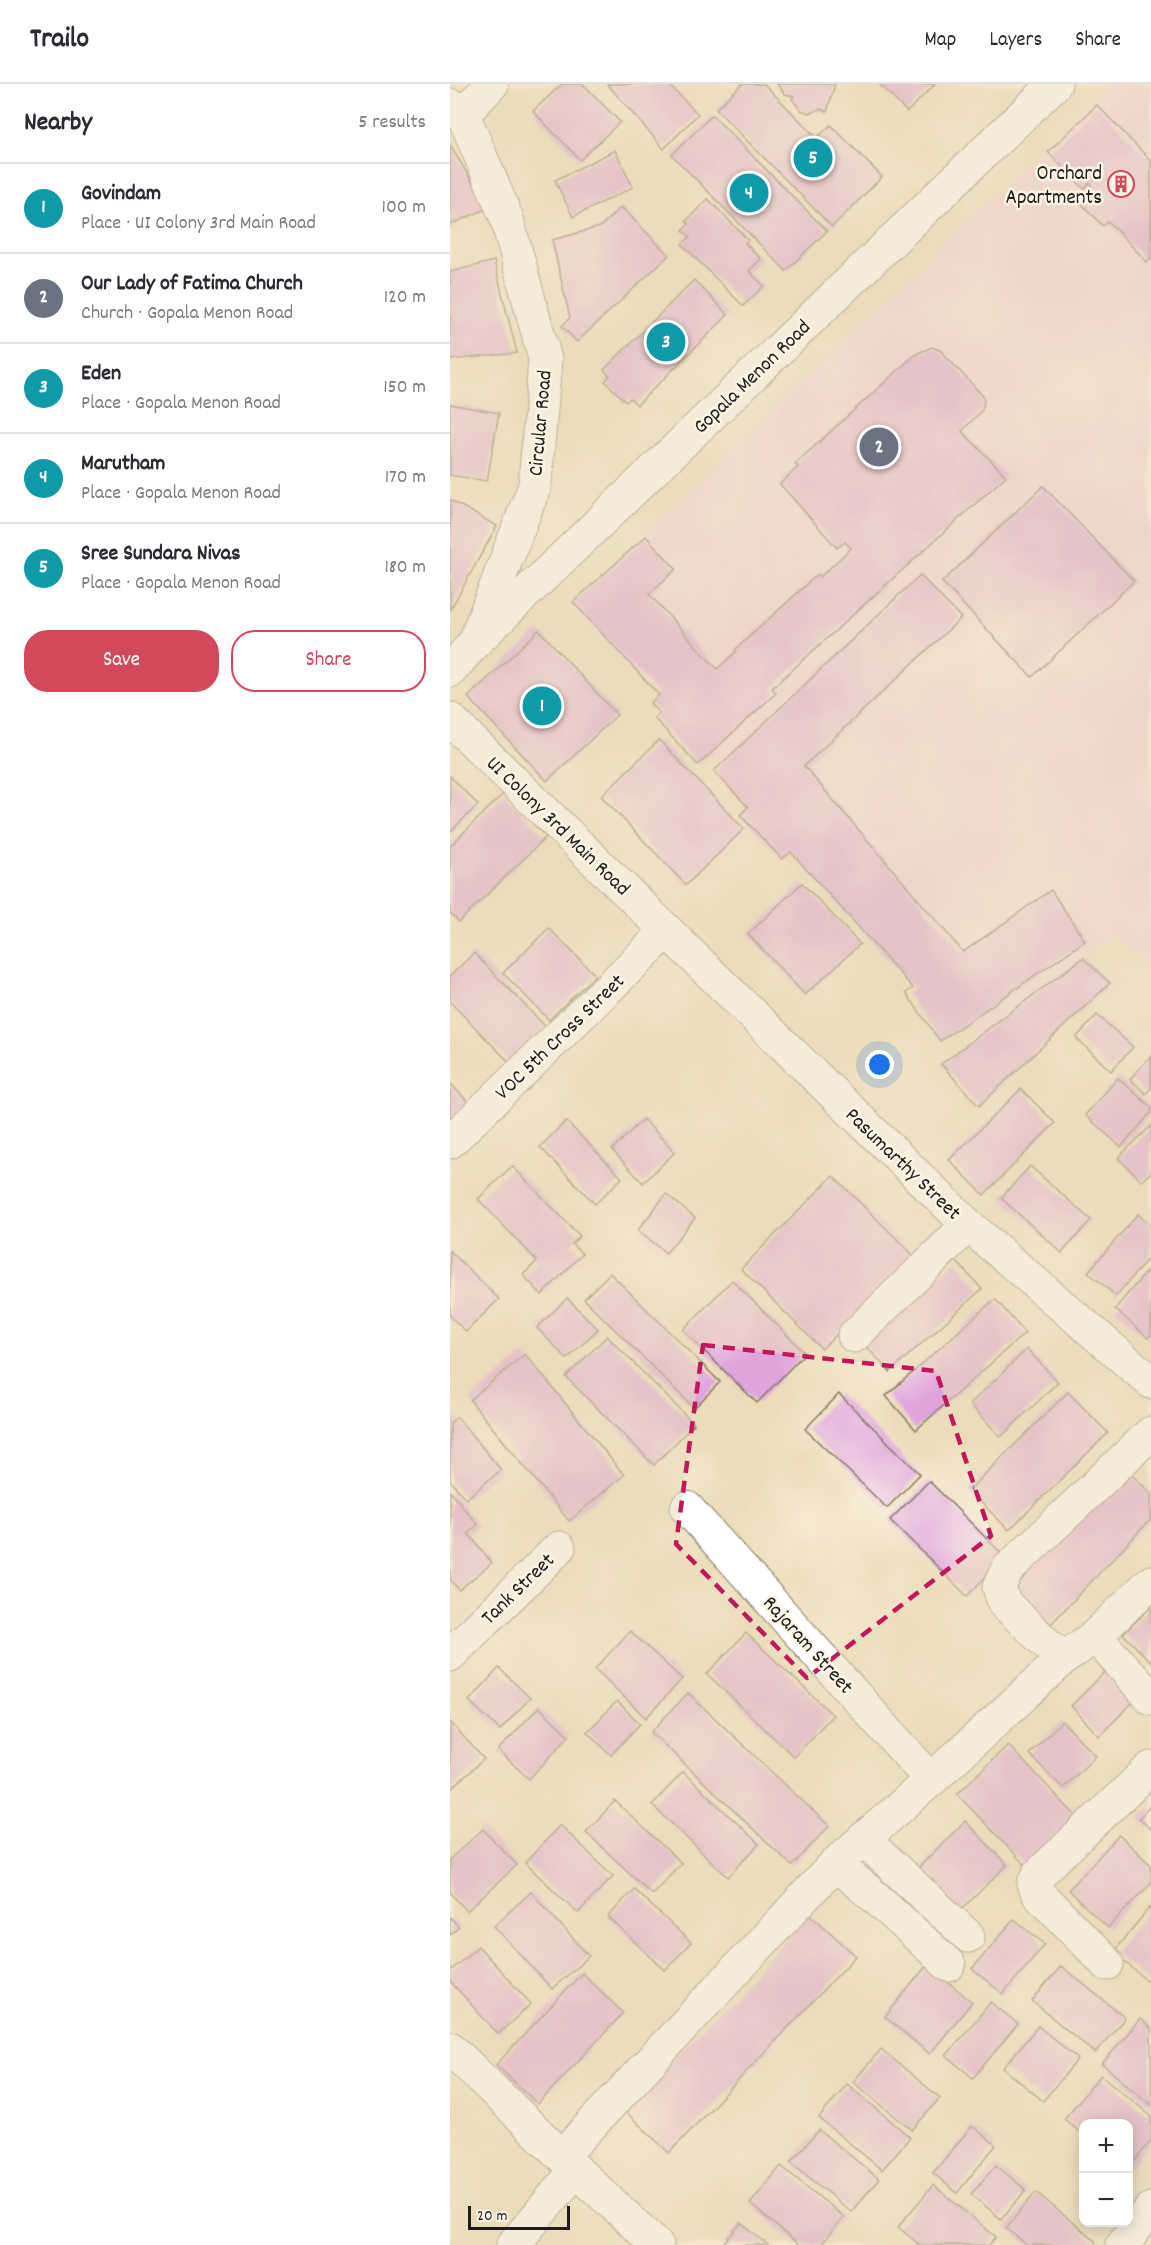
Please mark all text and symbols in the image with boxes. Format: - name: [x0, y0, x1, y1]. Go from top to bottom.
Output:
- text: Trailo: [30, 21, 89, 61]
- text: Map: [925, 26, 956, 56]
- text: Layers: [989, 26, 1042, 56]
- text: Share: [1075, 26, 1121, 56]
- text: Nearby: [24, 105, 92, 142]
- text: 5 results: [358, 109, 426, 137]
- pin: 5: [794, 136, 832, 181]
- place label: Orchard Apartments: [1006, 160, 1102, 214]
- building icon: Orchard Apartments: [1106, 169, 1136, 199]
- pin: 4: [730, 170, 768, 216]
- text: Govindam: [81, 179, 161, 210]
- text: 1: [41, 194, 46, 222]
- text: 100 m: [382, 194, 426, 222]
- text: Place · UI Colony 3rd Main Road: [81, 210, 316, 238]
- text: Our Lady of Fatima Church: [81, 269, 303, 300]
- text: 2: [39, 284, 48, 312]
- text: 120 m: [384, 284, 426, 312]
- text: Church · Gopala Menon Road: [81, 300, 293, 328]
- street label: Gopala Menon Road: [687, 314, 819, 442]
- pin: 3: [646, 320, 686, 364]
- text: Eden: [81, 359, 121, 390]
- street label: Circular Road: [522, 369, 562, 477]
- text: 3: [39, 374, 48, 402]
- text: 150 m: [383, 374, 426, 402]
- text: Place · Gopala Menon Road: [81, 390, 281, 418]
- pin: 2: [860, 424, 898, 470]
- text: Marutham: [81, 449, 165, 480]
- text: 4: [39, 464, 48, 492]
- text: 170 m: [385, 464, 426, 492]
- text: Place · Gopala Menon Road: [81, 480, 281, 508]
- text: Sree Sundara Nivas: [81, 539, 240, 570]
- text: 5: [39, 554, 48, 582]
- text: 180 m: [384, 554, 426, 582]
- text: Place · Gopala Menon Road: [81, 570, 281, 598]
- button: Save: [24, 630, 219, 692]
- button: Share: [231, 630, 426, 692]
- pin: 1: [522, 684, 562, 728]
- street label: UI Colony 3rd Main Road: [478, 750, 636, 904]
- street label: VOC 5th Cross Street: [489, 968, 633, 1108]
- your location: [865, 1050, 894, 1079]
- street label: Pasumarthy Street: [837, 1102, 967, 1229]
- street label: Tank Street: [475, 1547, 563, 1633]
- street label: Rajaram Street: [754, 1590, 859, 1702]
- map controls: [1079, 2119, 1133, 2227]
- button: +: [1079, 2119, 1133, 2173]
- button: −: [1079, 2173, 1133, 2227]
- scale bar: [468, 2203, 570, 2230]
- text: 20 m: [477, 2205, 507, 2228]

